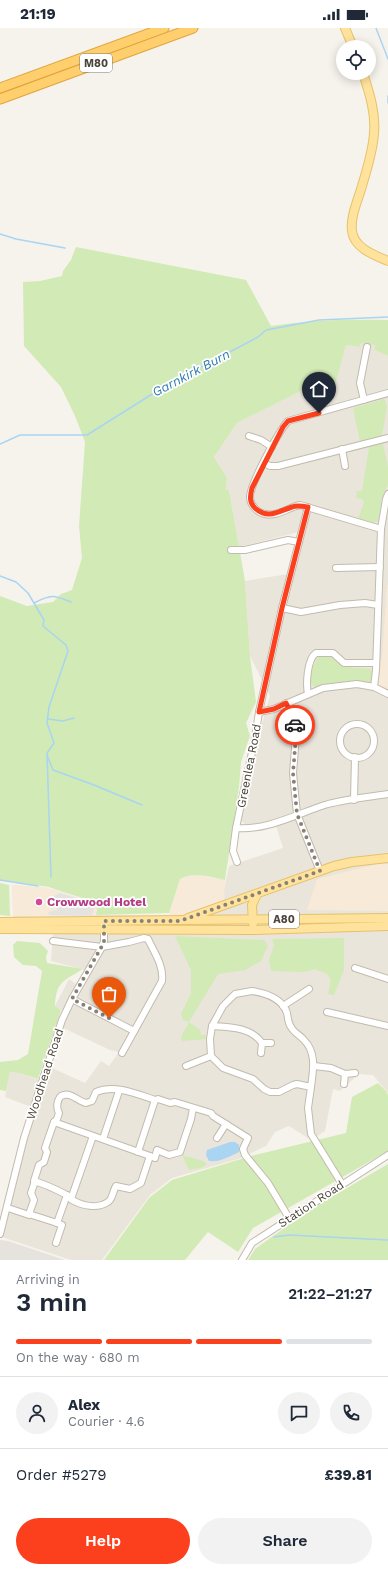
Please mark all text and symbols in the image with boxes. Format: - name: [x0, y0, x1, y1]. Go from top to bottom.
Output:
- text: 21:19: [20, 5, 56, 23]
- map controls: [336, 40, 376, 80]
- button: locate: [336, 40, 376, 80]
- road number: M80: [80, 54, 112, 72]
- water label: Garnkirk Burn: [150, 346, 233, 400]
- pin: [302, 372, 336, 413]
- icon: home: [308, 378, 330, 400]
- courier: [275, 705, 315, 745]
- icon: car: [284, 714, 306, 736]
- street label: Greenlea Road: [234, 723, 264, 809]
- place label: Crowwood Hotel: [47, 895, 146, 909]
- marker: Crowwood Hotel: [34, 897, 44, 907]
- road number: A80: [269, 910, 299, 928]
- pin: [92, 977, 126, 1018]
- icon: bag: [98, 983, 120, 1005]
- street label: Woodhead Road: [24, 1027, 66, 1121]
- street label: Station Road: [276, 1178, 346, 1230]
- text: Arriving in: [16, 1272, 80, 1287]
- text: 21:22–21:27: [288, 1285, 372, 1303]
- text: 3 min: [16, 1287, 87, 1317]
- text: On the way · 680 m: [16, 1350, 140, 1365]
- button: person: [16, 1392, 58, 1434]
- button: chat: [278, 1392, 320, 1434]
- button: phone: [330, 1392, 372, 1434]
- text: Alex: [68, 1396, 100, 1414]
- text: Courier · 4.6: [68, 1414, 145, 1429]
- text: Order #5279: [16, 1466, 106, 1484]
- text: £39.81: [324, 1466, 372, 1484]
- button: Help: [16, 1518, 190, 1564]
- button: Share: [198, 1518, 372, 1564]

